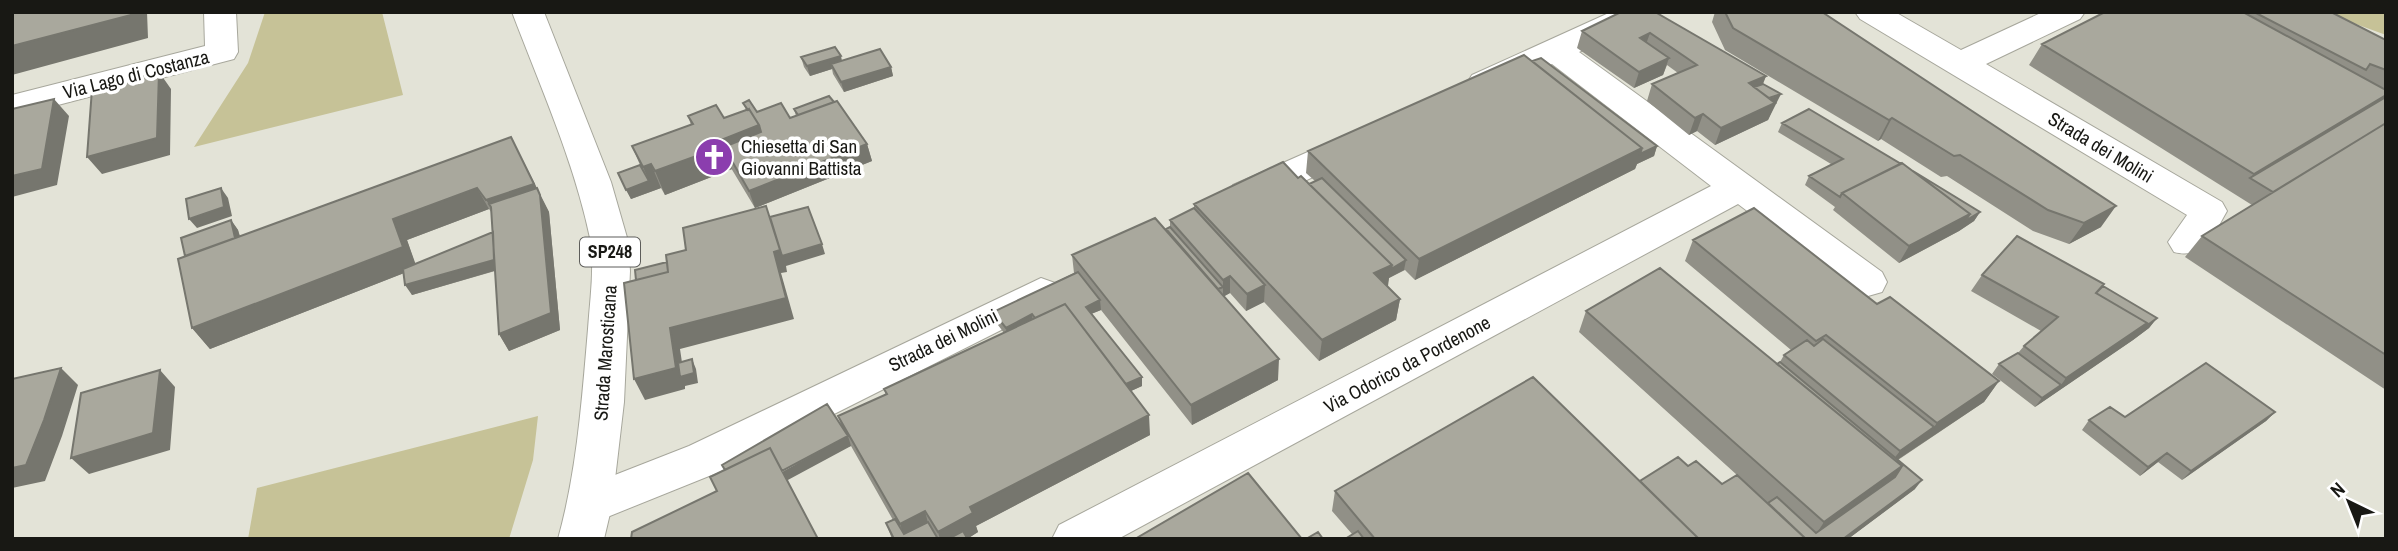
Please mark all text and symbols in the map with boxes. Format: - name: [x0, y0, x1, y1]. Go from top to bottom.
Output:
- street label: Via Lago di Costanza: [60, 43, 212, 105]
- street label: Strada dei Molini: [2043, 105, 2159, 189]
- place label: Chiesetta di San Giovanni Battista: [741, 133, 862, 181]
- church icon: Chiesetta di San Giovanni Battista: [693, 136, 735, 178]
- road number: SP248: [580, 238, 640, 266]
- street label: Strada Marosticana: [587, 284, 623, 422]
- street label: Strada dei Molini: [884, 302, 1002, 378]
- street label: Via Odorico da Pordenone: [1319, 309, 1495, 419]
- north arrow: [2314, 467, 2384, 537]
- text: N: [2324, 476, 2350, 503]

